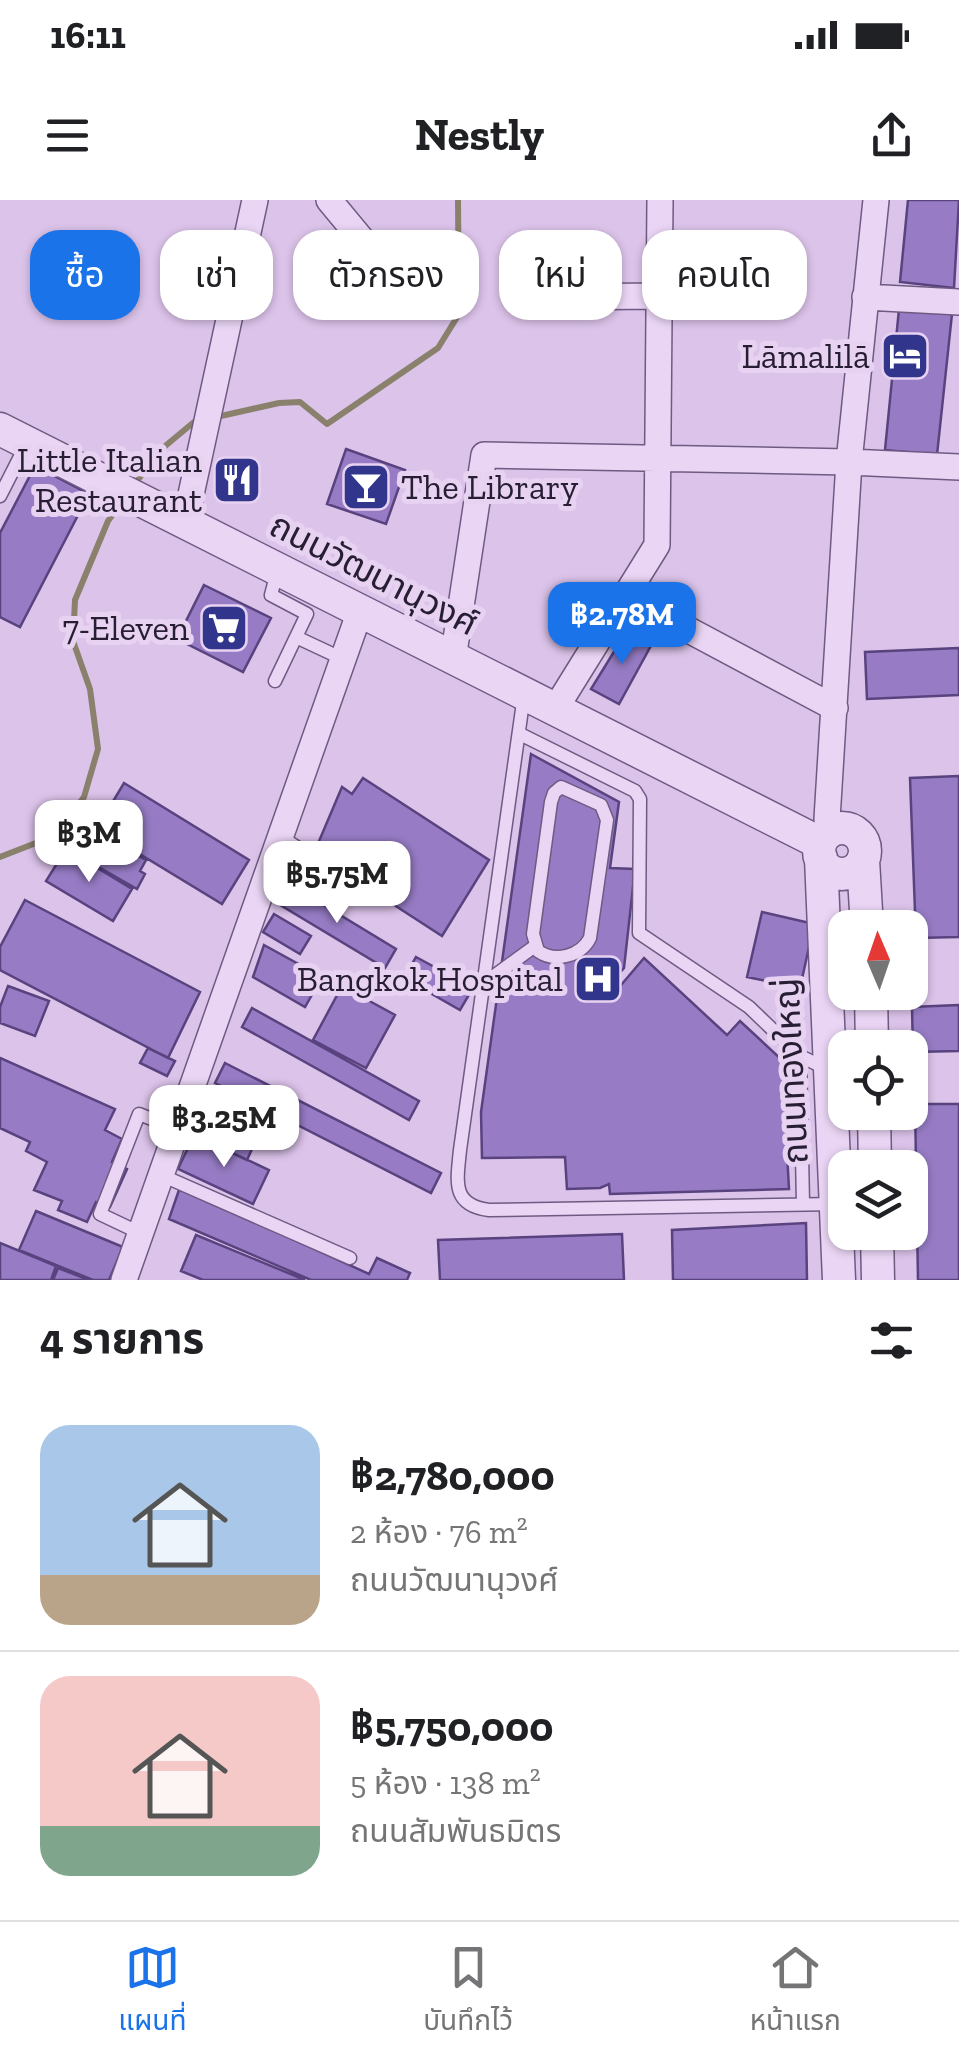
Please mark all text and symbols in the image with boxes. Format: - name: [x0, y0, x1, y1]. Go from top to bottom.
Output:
- text: 16:11: [50, 12, 126, 58]
- icon: menu: [40, 108, 95, 163]
- text: Nestly: [415, 108, 544, 162]
- icon: share: [864, 108, 919, 163]
- chip: ซื้อ: [30, 230, 140, 320]
- chip: เช่า: [160, 230, 273, 320]
- chip: ตัวกรอง: [293, 230, 479, 320]
- chip: ใหม่: [499, 230, 622, 320]
- chip: คอนโด: [642, 230, 807, 320]
- hotel icon: Lāmalilā: [879, 330, 931, 382]
- place label: Lāmalilā: [742, 335, 870, 377]
- place label: Little Italian Restaurant: [17, 439, 202, 521]
- restaurant icon: Little Italian Restaurant: [211, 454, 263, 506]
- bar icon: The Library: [340, 461, 392, 513]
- place label: The Library: [401, 466, 579, 508]
- street label: ถนนวัฒนานุวงศ์: [263, 504, 485, 644]
- pin: ฿2.78M: [541, 582, 703, 667]
- text: ฿2.78M: [570, 595, 674, 633]
- supermarket icon: 7-Eleven: [198, 602, 250, 654]
- place label: 7-Eleven: [63, 607, 189, 649]
- pin: ฿3M: [41, 800, 137, 885]
- text: ฿3M: [57, 813, 121, 851]
- pin: ฿5.75M: [256, 841, 418, 926]
- text: ฿5.75M: [285, 854, 389, 892]
- north arrow: [828, 910, 928, 1010]
- map controls: [828, 910, 928, 1250]
- hospital icon: Bangkok Hospital: [572, 953, 624, 1005]
- place label: Bangkok Hospital: [297, 958, 563, 1000]
- street label: ถนนทองใหญ่: [765, 977, 817, 1165]
- button: locate: [828, 1030, 928, 1130]
- pin: ฿3.25M: [143, 1085, 305, 1170]
- text: ฿3.25M: [171, 1098, 277, 1136]
- button: layers: [828, 1150, 928, 1250]
- text: 4 รายการ: [40, 1313, 204, 1364]
- icon: filters: [864, 1313, 919, 1368]
- text: ฿2,780,000: [350, 1450, 555, 1501]
- icon: home: [120, 1465, 240, 1585]
- text: 2 ห้อง · 76 m²: [350, 1513, 528, 1551]
- text: ถนนวัฒนานุวงศ์: [350, 1561, 558, 1599]
- text: ฿5,750,000: [350, 1701, 553, 1752]
- icon: home: [120, 1716, 240, 1836]
- text: 5 ห้อง · 138 m²: [350, 1764, 541, 1802]
- text: ถนนสัมพันธมิตร: [350, 1812, 561, 1850]
- tab: แผนที่: [118, 1940, 187, 2043]
- tab: บันทึกไว้: [423, 1940, 513, 2043]
- tab: หน้าแรก: [750, 1940, 841, 2043]

